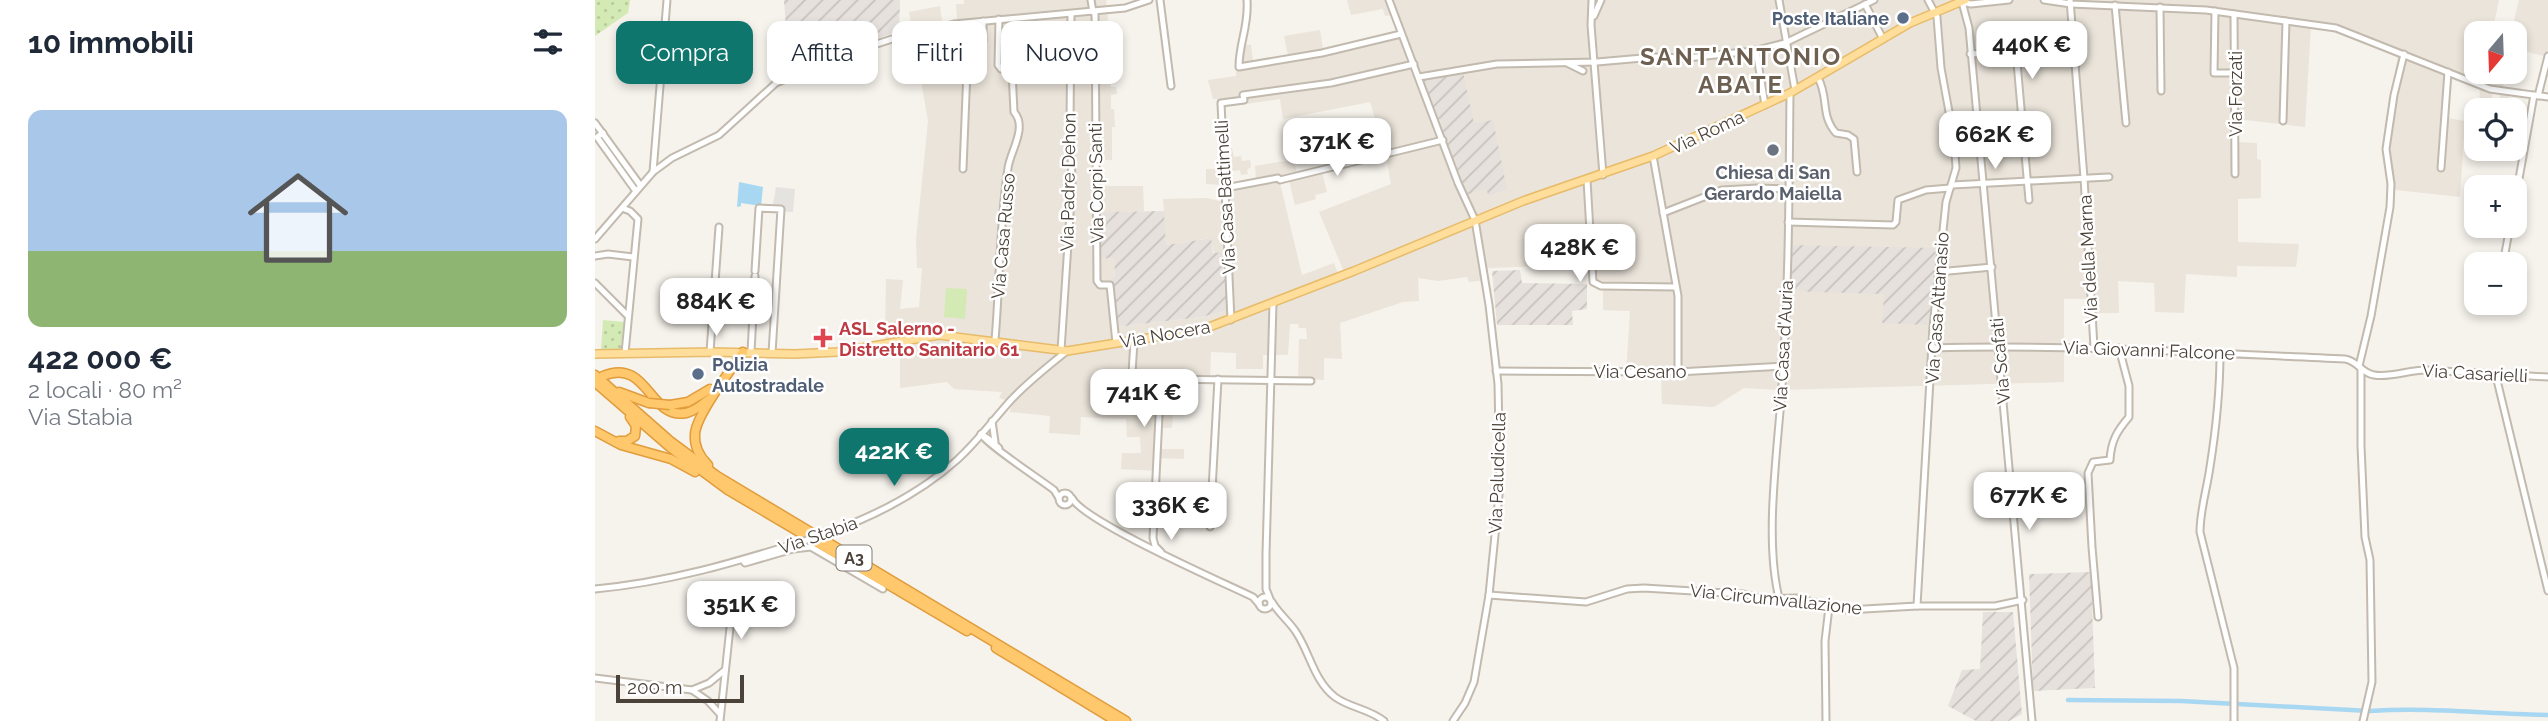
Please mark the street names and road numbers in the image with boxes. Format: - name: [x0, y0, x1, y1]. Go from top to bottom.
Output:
- street label: Via Forzati: [2225, 51, 2246, 137]
- street label: Via Roma: [1667, 106, 1747, 158]
- street label: Via Padre Dehon: [1056, 112, 1080, 252]
- street label: Via Casa Battimelli: [1210, 119, 1240, 275]
- street label: Via Corpi Santi: [1084, 123, 1108, 243]
- street label: Via Casa Russo: [987, 172, 1019, 300]
- street label: Via della Marna: [2074, 194, 2102, 324]
- street label: Via Casa Attanasio: [1921, 231, 1953, 385]
- street label: Via Casa d'Auria: [1769, 280, 1797, 412]
- street label: Via Nocera: [1118, 316, 1212, 352]
- street label: Via Scafati: [1986, 317, 2014, 405]
- street label: Via Giovanni Falcone: [2063, 337, 2236, 364]
- street label: Via Casarielli: [2422, 360, 2528, 386]
- street label: Via Cesano: [1593, 361, 1687, 382]
- street label: Via Paludicella: [1484, 412, 1510, 534]
- street label: Via Stabia: [776, 512, 860, 558]
- road number: A3: [837, 545, 871, 570]
- street label: Via Circumvallazione: [1689, 580, 1864, 619]

